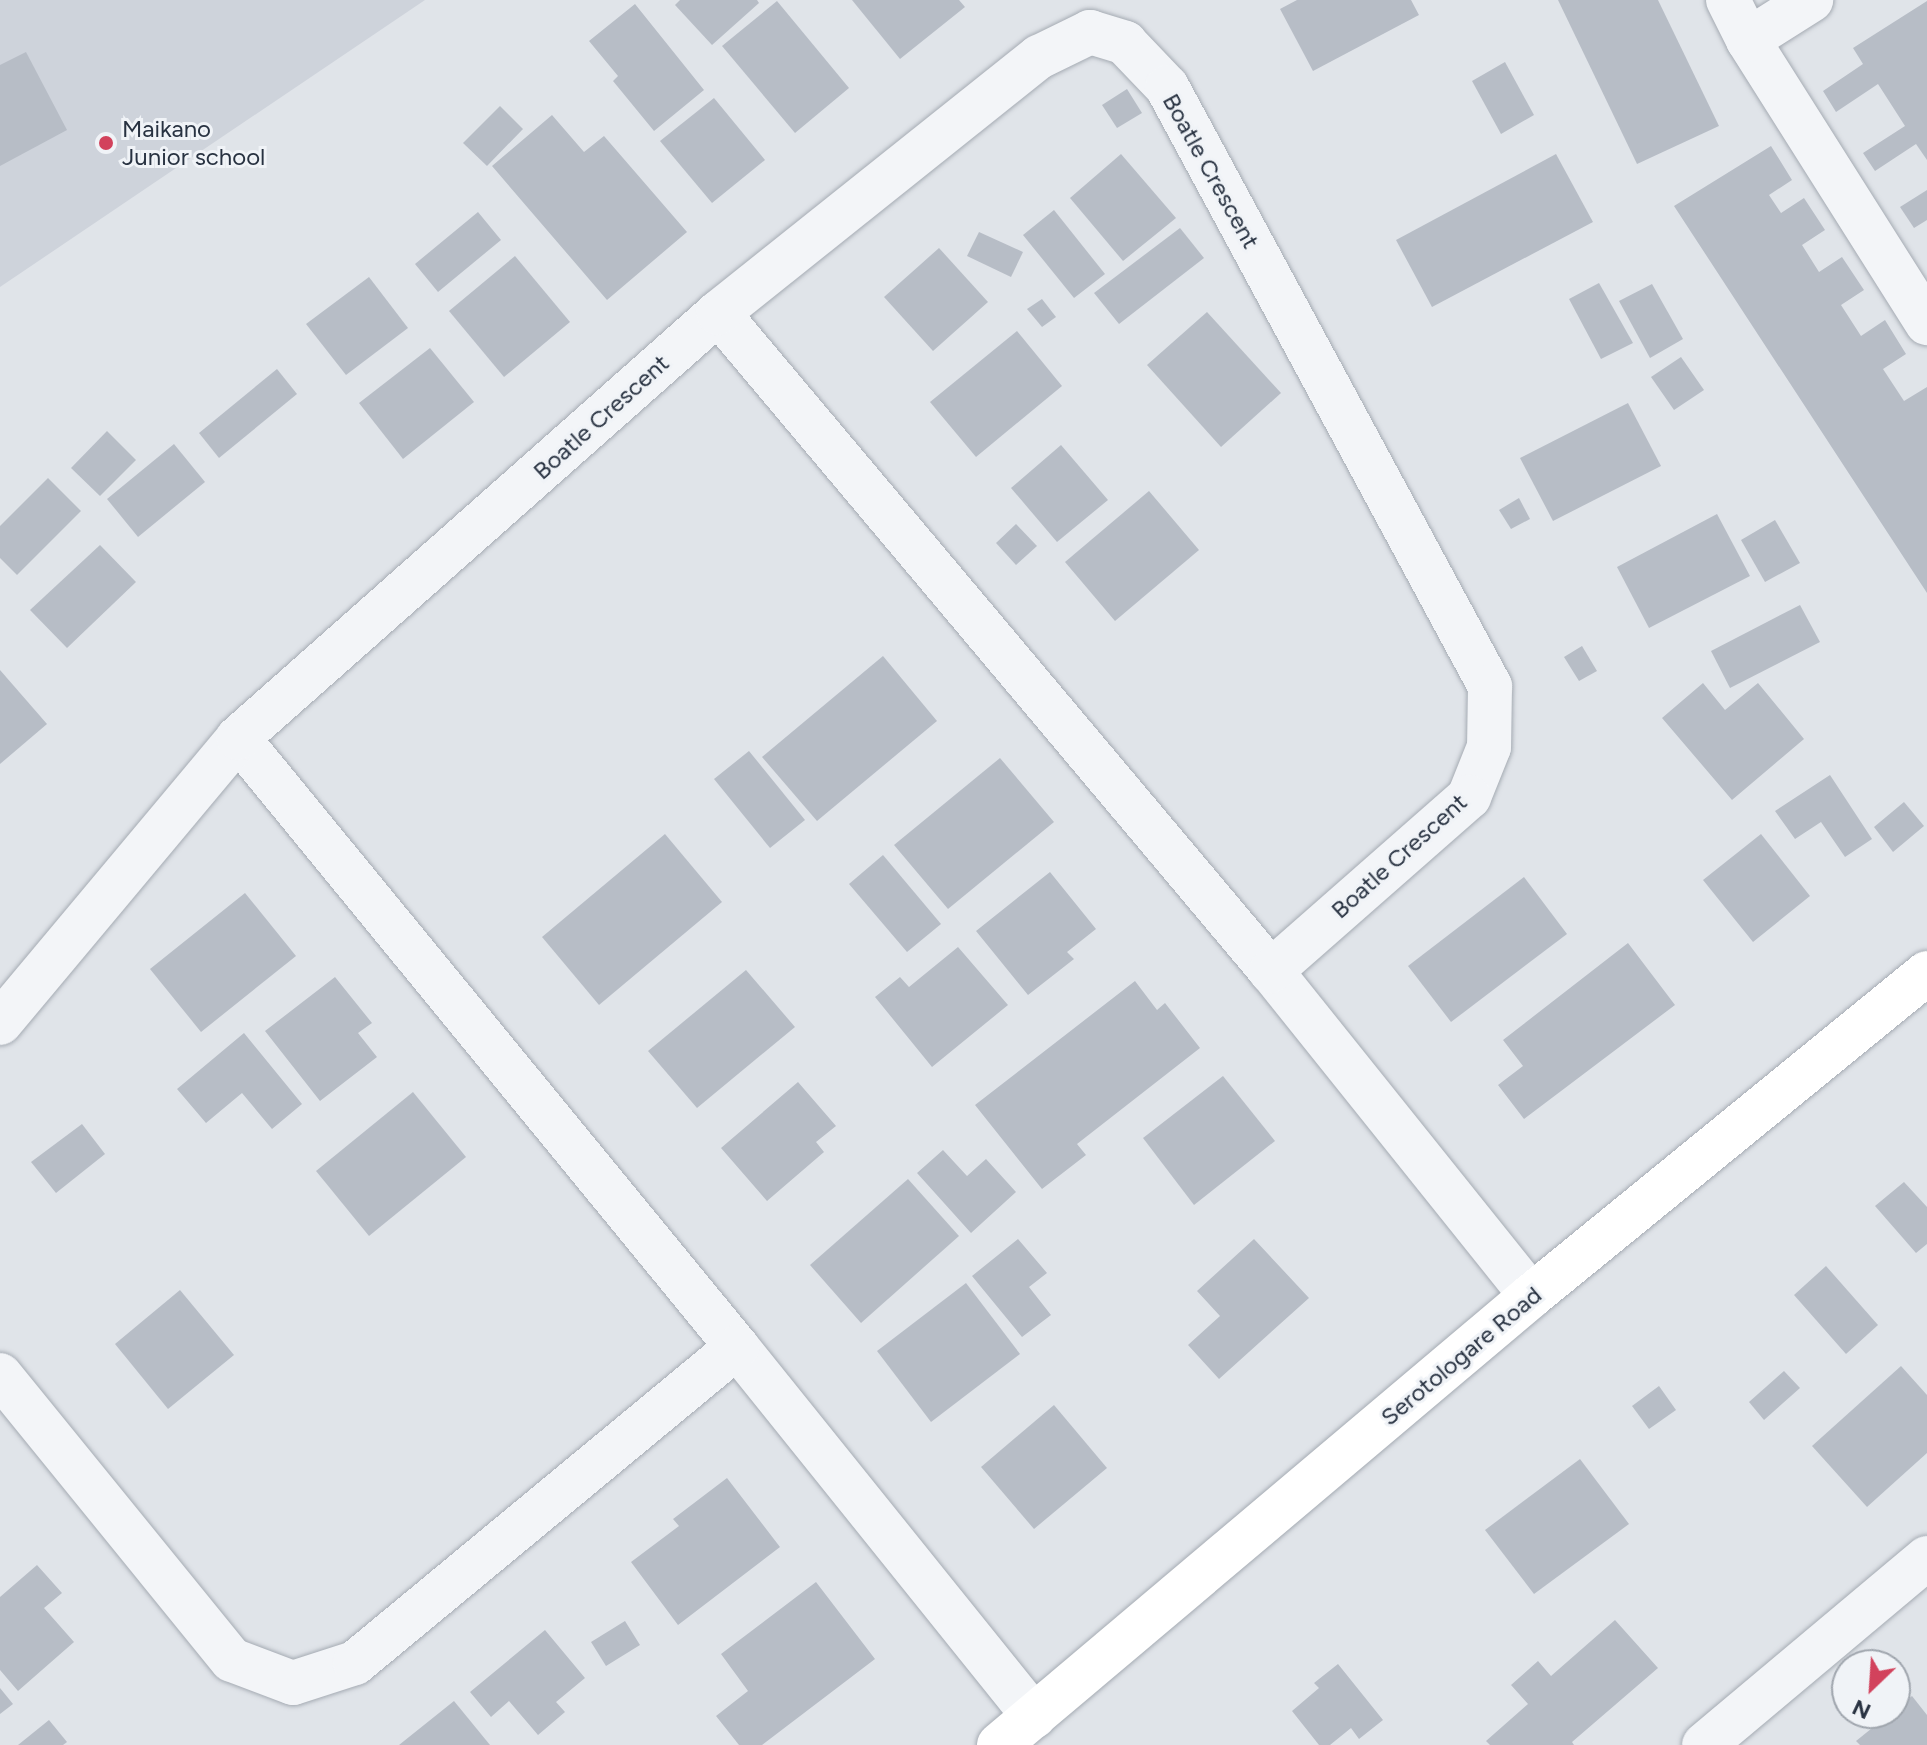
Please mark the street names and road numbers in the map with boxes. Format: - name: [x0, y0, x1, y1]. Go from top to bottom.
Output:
- street label: Boatle Crescent: [1157, 89, 1265, 253]
- street label: Boatle Crescent: [527, 349, 675, 485]
- street label: Boatle Crescent: [1325, 788, 1473, 924]
- street label: Serotologare Road: [1375, 1280, 1547, 1432]

